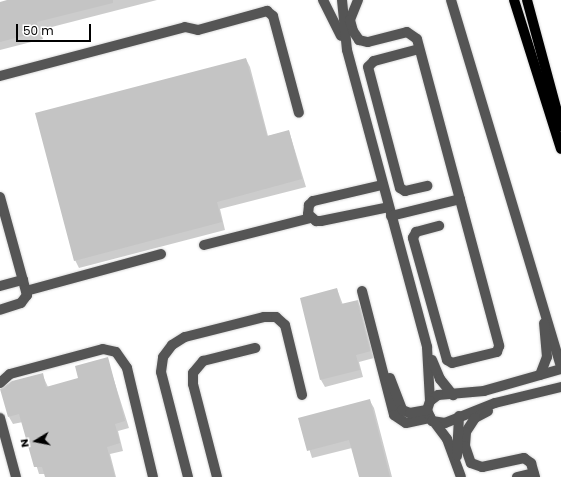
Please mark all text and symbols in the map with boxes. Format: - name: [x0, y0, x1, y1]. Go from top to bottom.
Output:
- scale bar: [18, 16, 93, 42]
- text: 50 m: [23, 22, 54, 39]
- north arrow: [16, 421, 56, 461]
- text: N: [16, 438, 33, 449]

